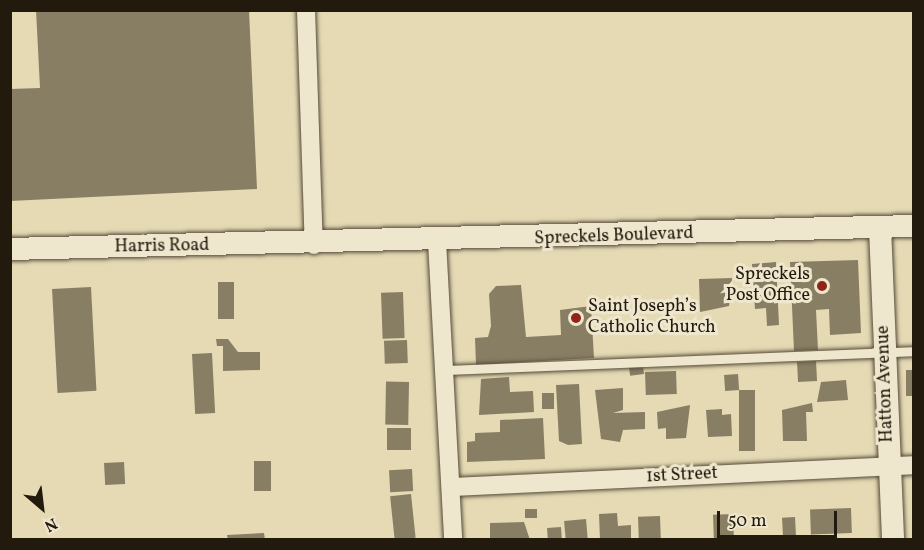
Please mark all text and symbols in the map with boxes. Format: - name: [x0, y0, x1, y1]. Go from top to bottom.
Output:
- street label: Spreckels Boulevard: [534, 223, 694, 251]
- street label: Harris Road: [114, 235, 210, 259]
- place label: Spreckels Post Office: [726, 265, 810, 308]
- marker: Spreckels Post Office: [815, 279, 829, 293]
- place label: Saint Joseph’s Catholic Church: [588, 297, 716, 340]
- marker: Saint Joseph’s Catholic Church: [569, 311, 583, 325]
- street label: Hatton Avenue: [873, 325, 899, 443]
- street label: 1st Street: [646, 463, 718, 489]
- north arrow: [12, 478, 72, 538]
- scale bar: [720, 499, 840, 537]
- text: 50 m: [728, 509, 767, 534]
- text: N: [40, 511, 61, 536]

